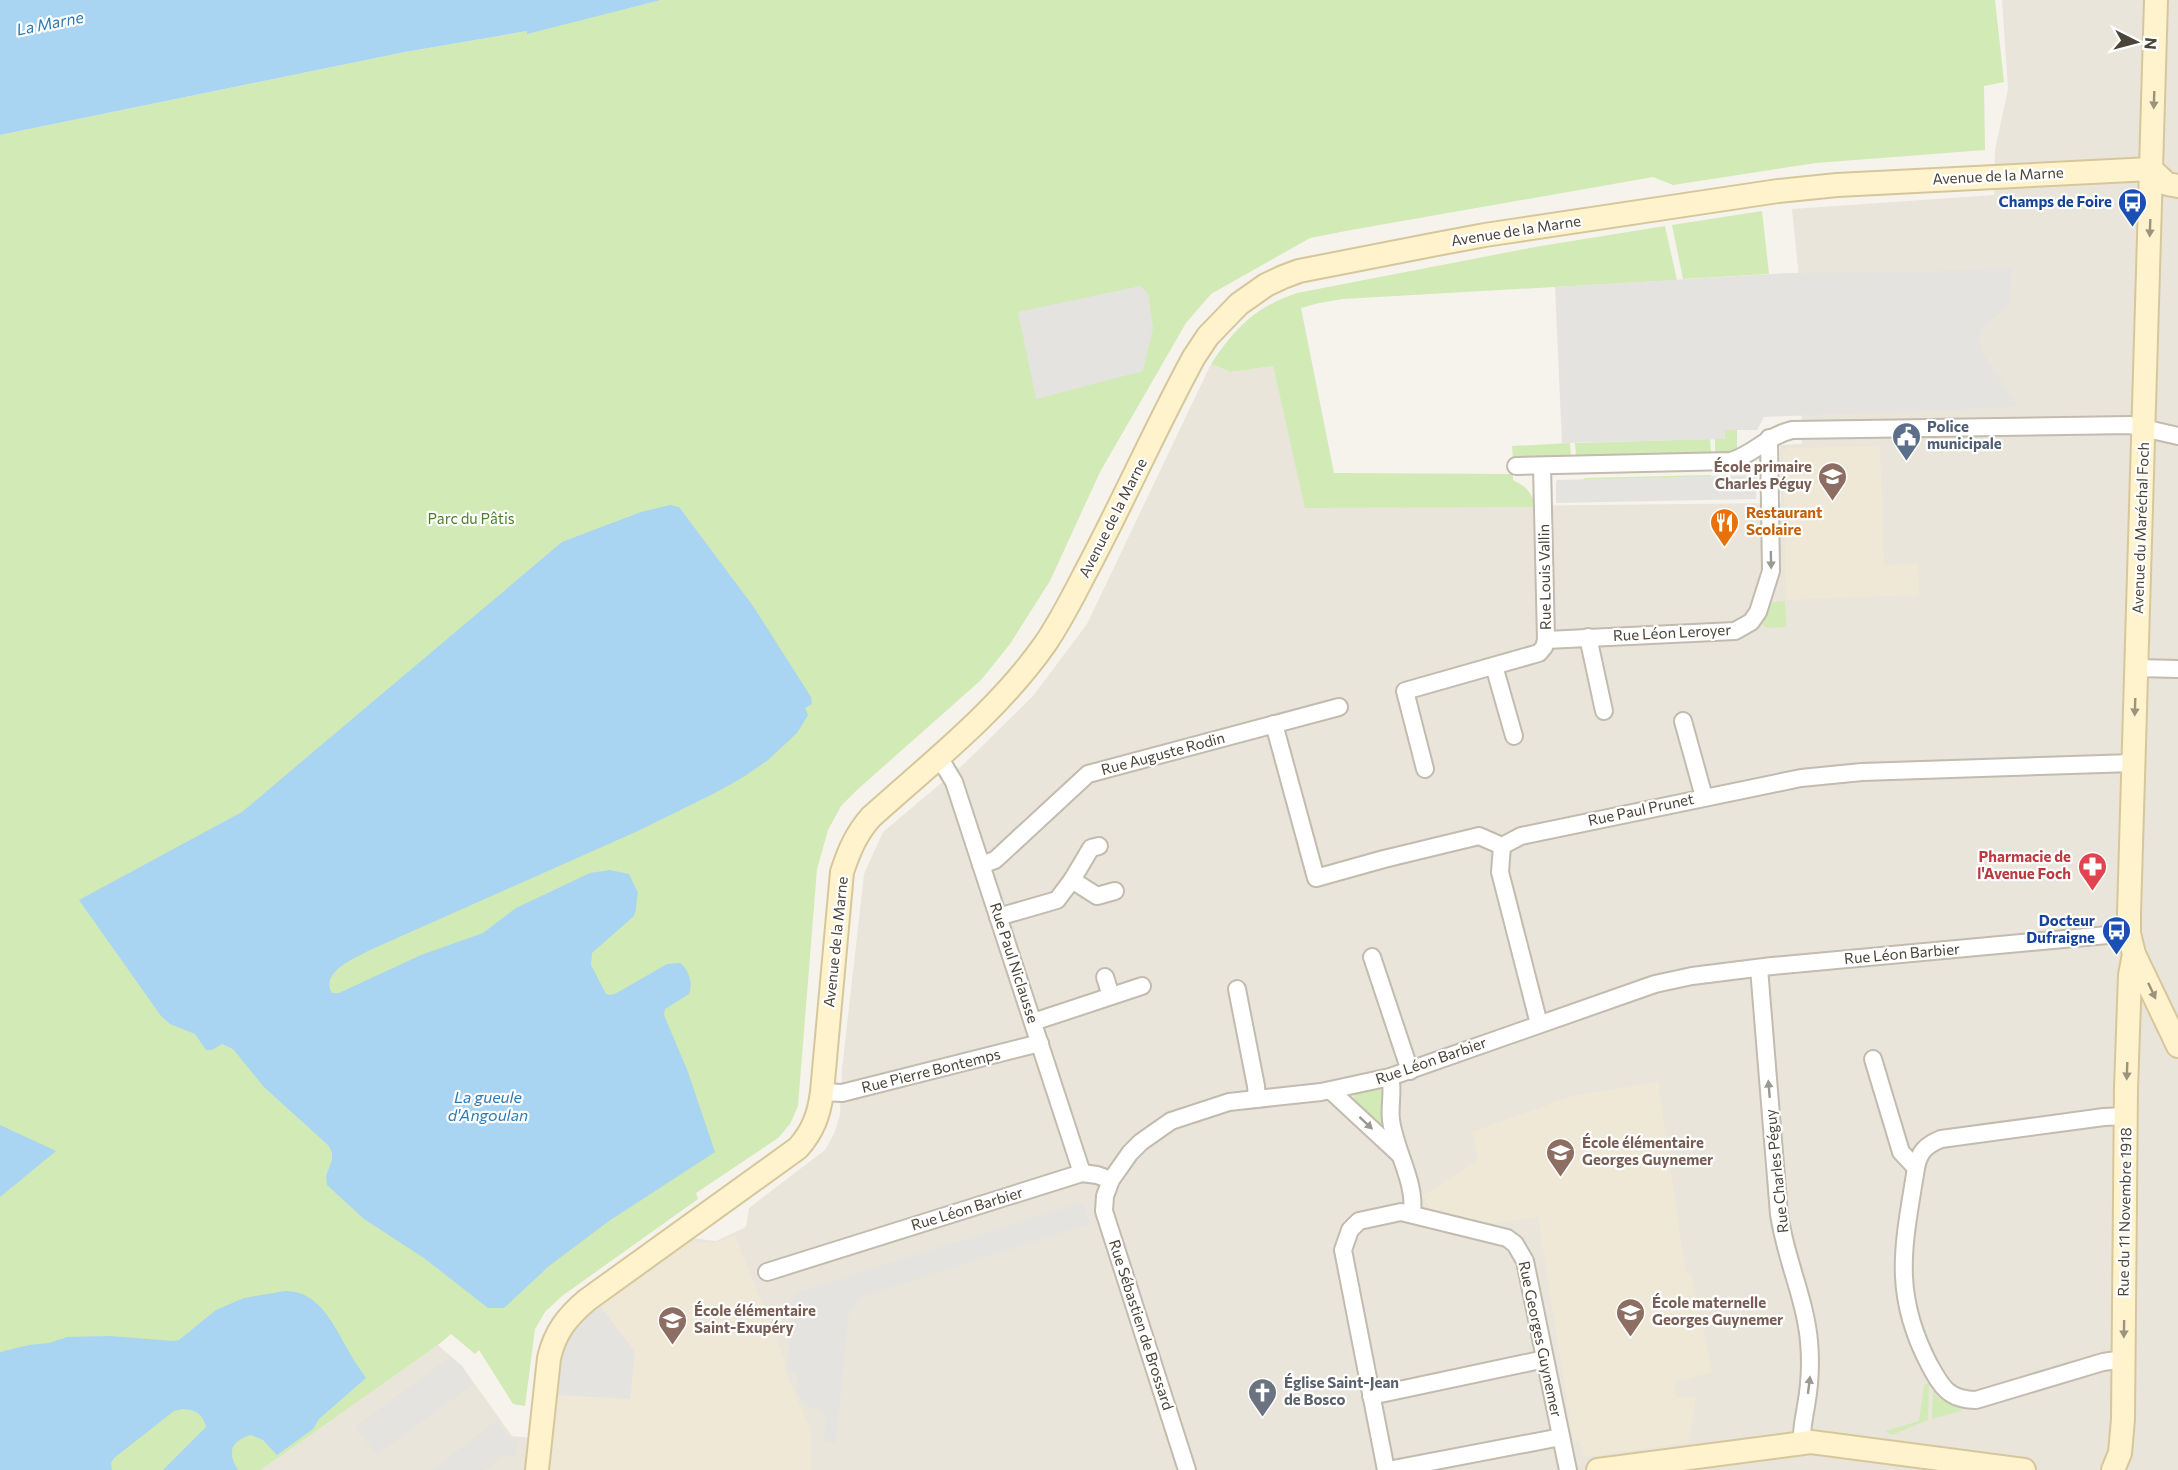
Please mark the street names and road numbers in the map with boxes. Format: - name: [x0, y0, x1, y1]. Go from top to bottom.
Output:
- street label: Avenue de la Marne: [1932, 163, 2064, 187]
- street label: Avenue de la Marne: [1450, 211, 1582, 249]
- street label: Avenue du Maréchal Foch: [2128, 442, 2152, 614]
- street label: Avenue de la Marne: [1074, 455, 1150, 580]
- street label: Rue Louis Vallin: [1534, 524, 1554, 630]
- street label: Rue Léon Leroyer: [1612, 620, 1732, 644]
- street label: Rue Auguste Rodin: [1099, 728, 1227, 778]
- street label: Rue Paul Prunet: [1586, 789, 1695, 829]
- street label: Avenue de la Marne: [819, 876, 851, 1008]
- street label: Rue Paul Niclausse: [987, 900, 1043, 1025]
- street label: Rue Léon Barbier: [1843, 939, 1961, 967]
- street label: Rue Léon Barbier: [1373, 1033, 1489, 1087]
- street label: Rue Pierre Bontemps: [859, 1044, 1002, 1096]
- street label: Rue Charles Péguy: [1761, 1108, 1791, 1234]
- street label: Rue du 11 Novembre 1918: [2114, 1127, 2134, 1297]
- street label: Rue Léon Barbier: [909, 1182, 1025, 1234]
- street label: Rue Sébastien de Brossard: [1106, 1237, 1178, 1412]
- street label: Rue Georges Guynemer: [1516, 1259, 1566, 1419]

